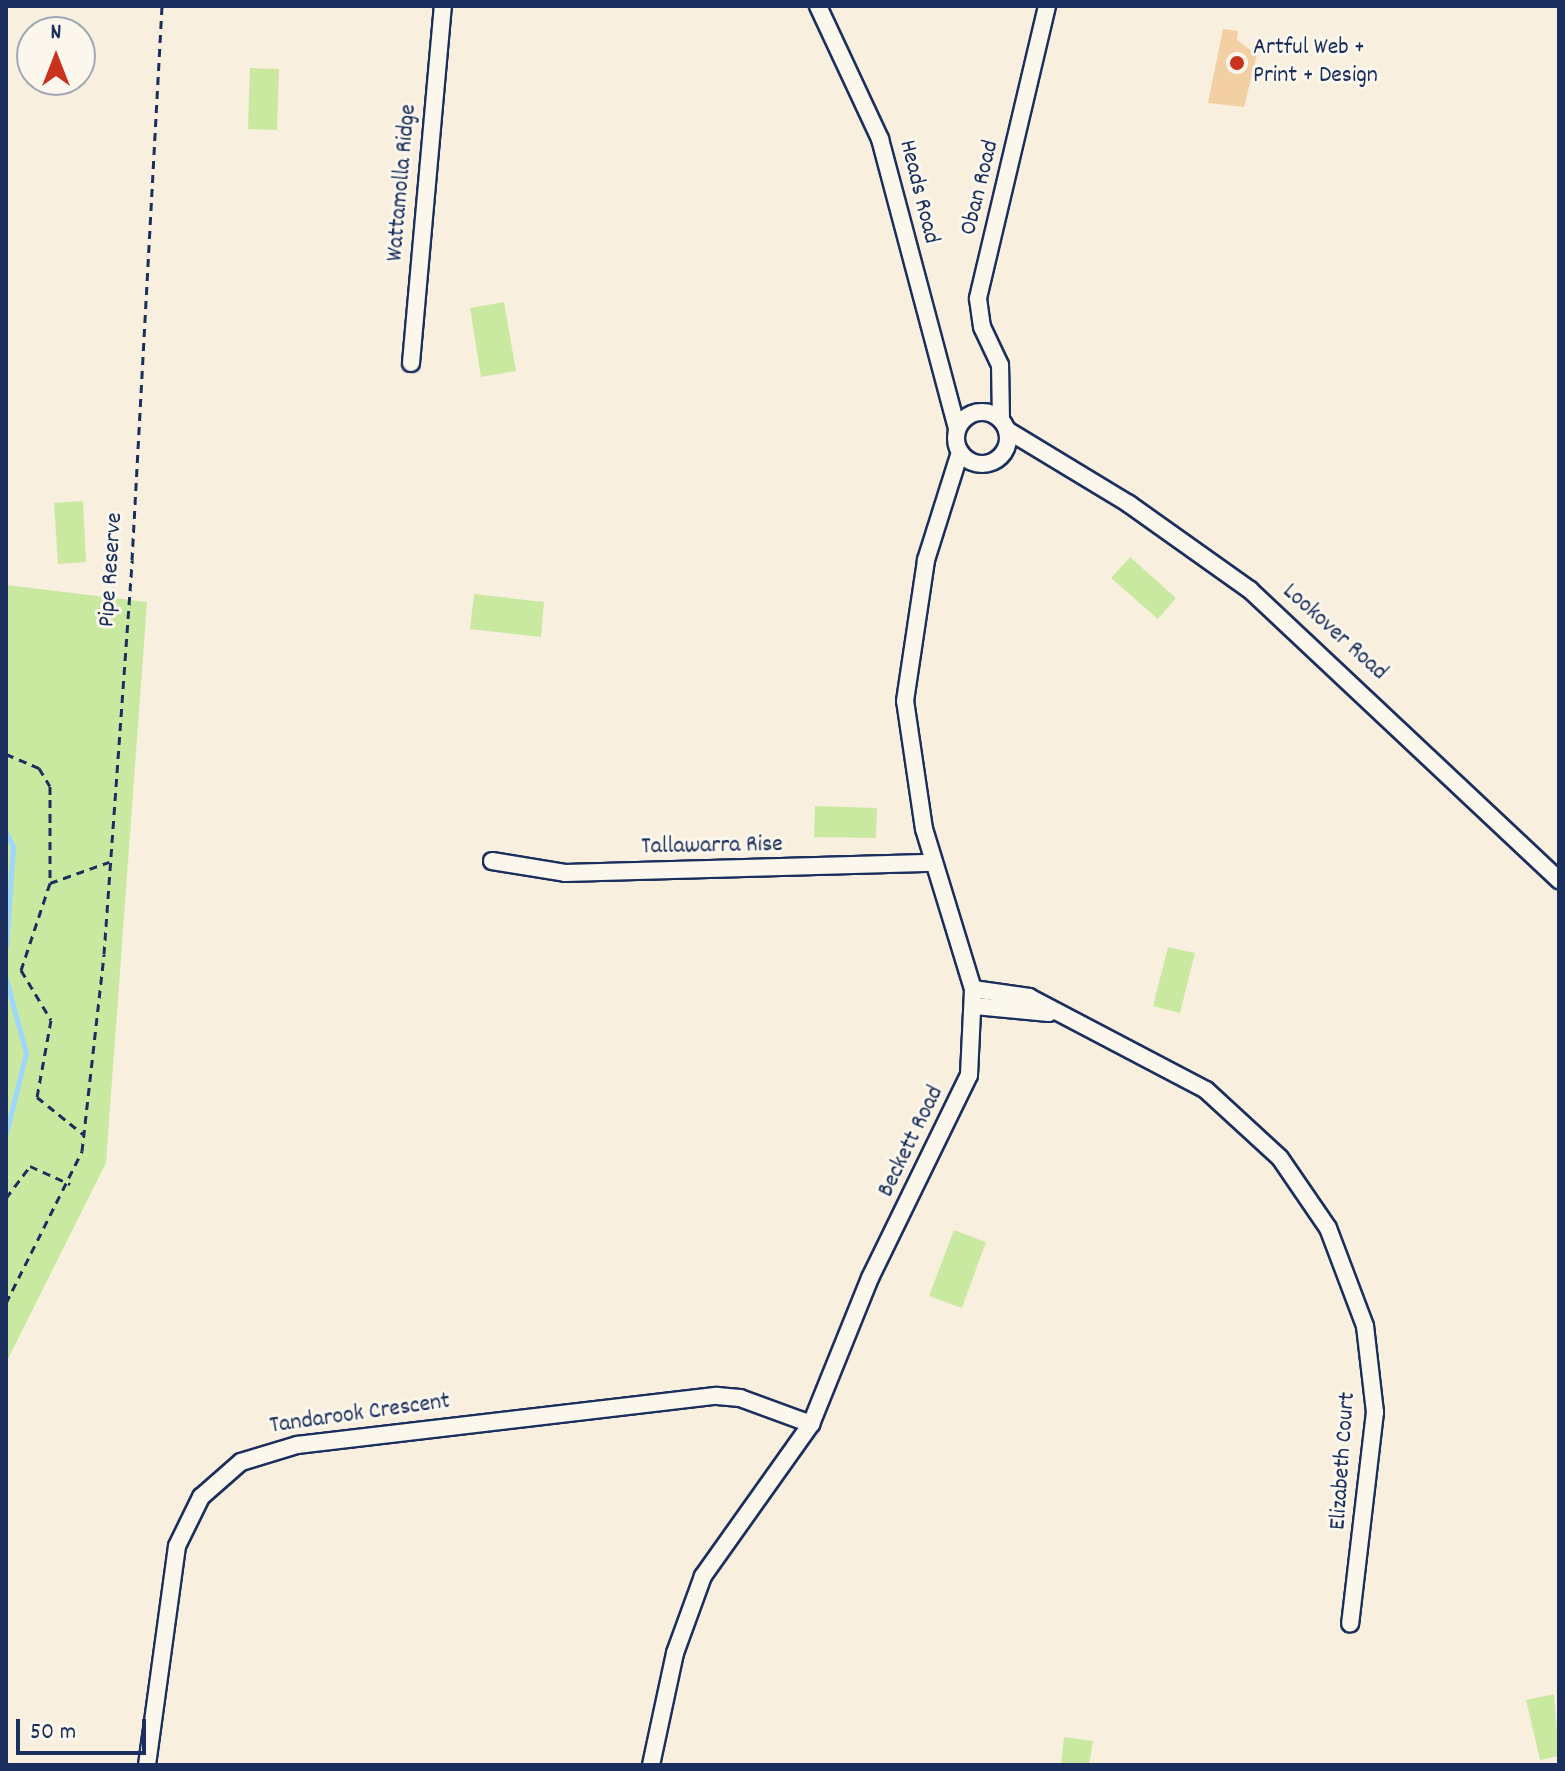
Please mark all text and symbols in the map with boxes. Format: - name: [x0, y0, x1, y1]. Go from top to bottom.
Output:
- north arrow: [16, 16, 96, 96]
- text: N: [51, 18, 61, 49]
- place label: Artful Web + Print + Design: [1253, 35, 1378, 91]
- marker: Artful Web + Print + Design: [1228, 54, 1246, 72]
- street label: Wattamolla Ridge: [382, 103, 424, 263]
- street label: Heads Road: [891, 137, 945, 247]
- street label: Oban Road: [955, 138, 1007, 238]
- street label: Pipe Reserve: [94, 512, 130, 628]
- street label: Lookover Road: [1275, 578, 1393, 688]
- street label: Tallawarra Rise: [641, 831, 783, 863]
- street label: Beckett Road: [873, 1082, 951, 1202]
- street label: Tandarook Crescent: [268, 1388, 452, 1442]
- street label: Elizabeth Court: [1325, 1391, 1363, 1531]
- scale bar: [20, 1703, 150, 1753]
- text: 50 m: [30, 1716, 76, 1750]

